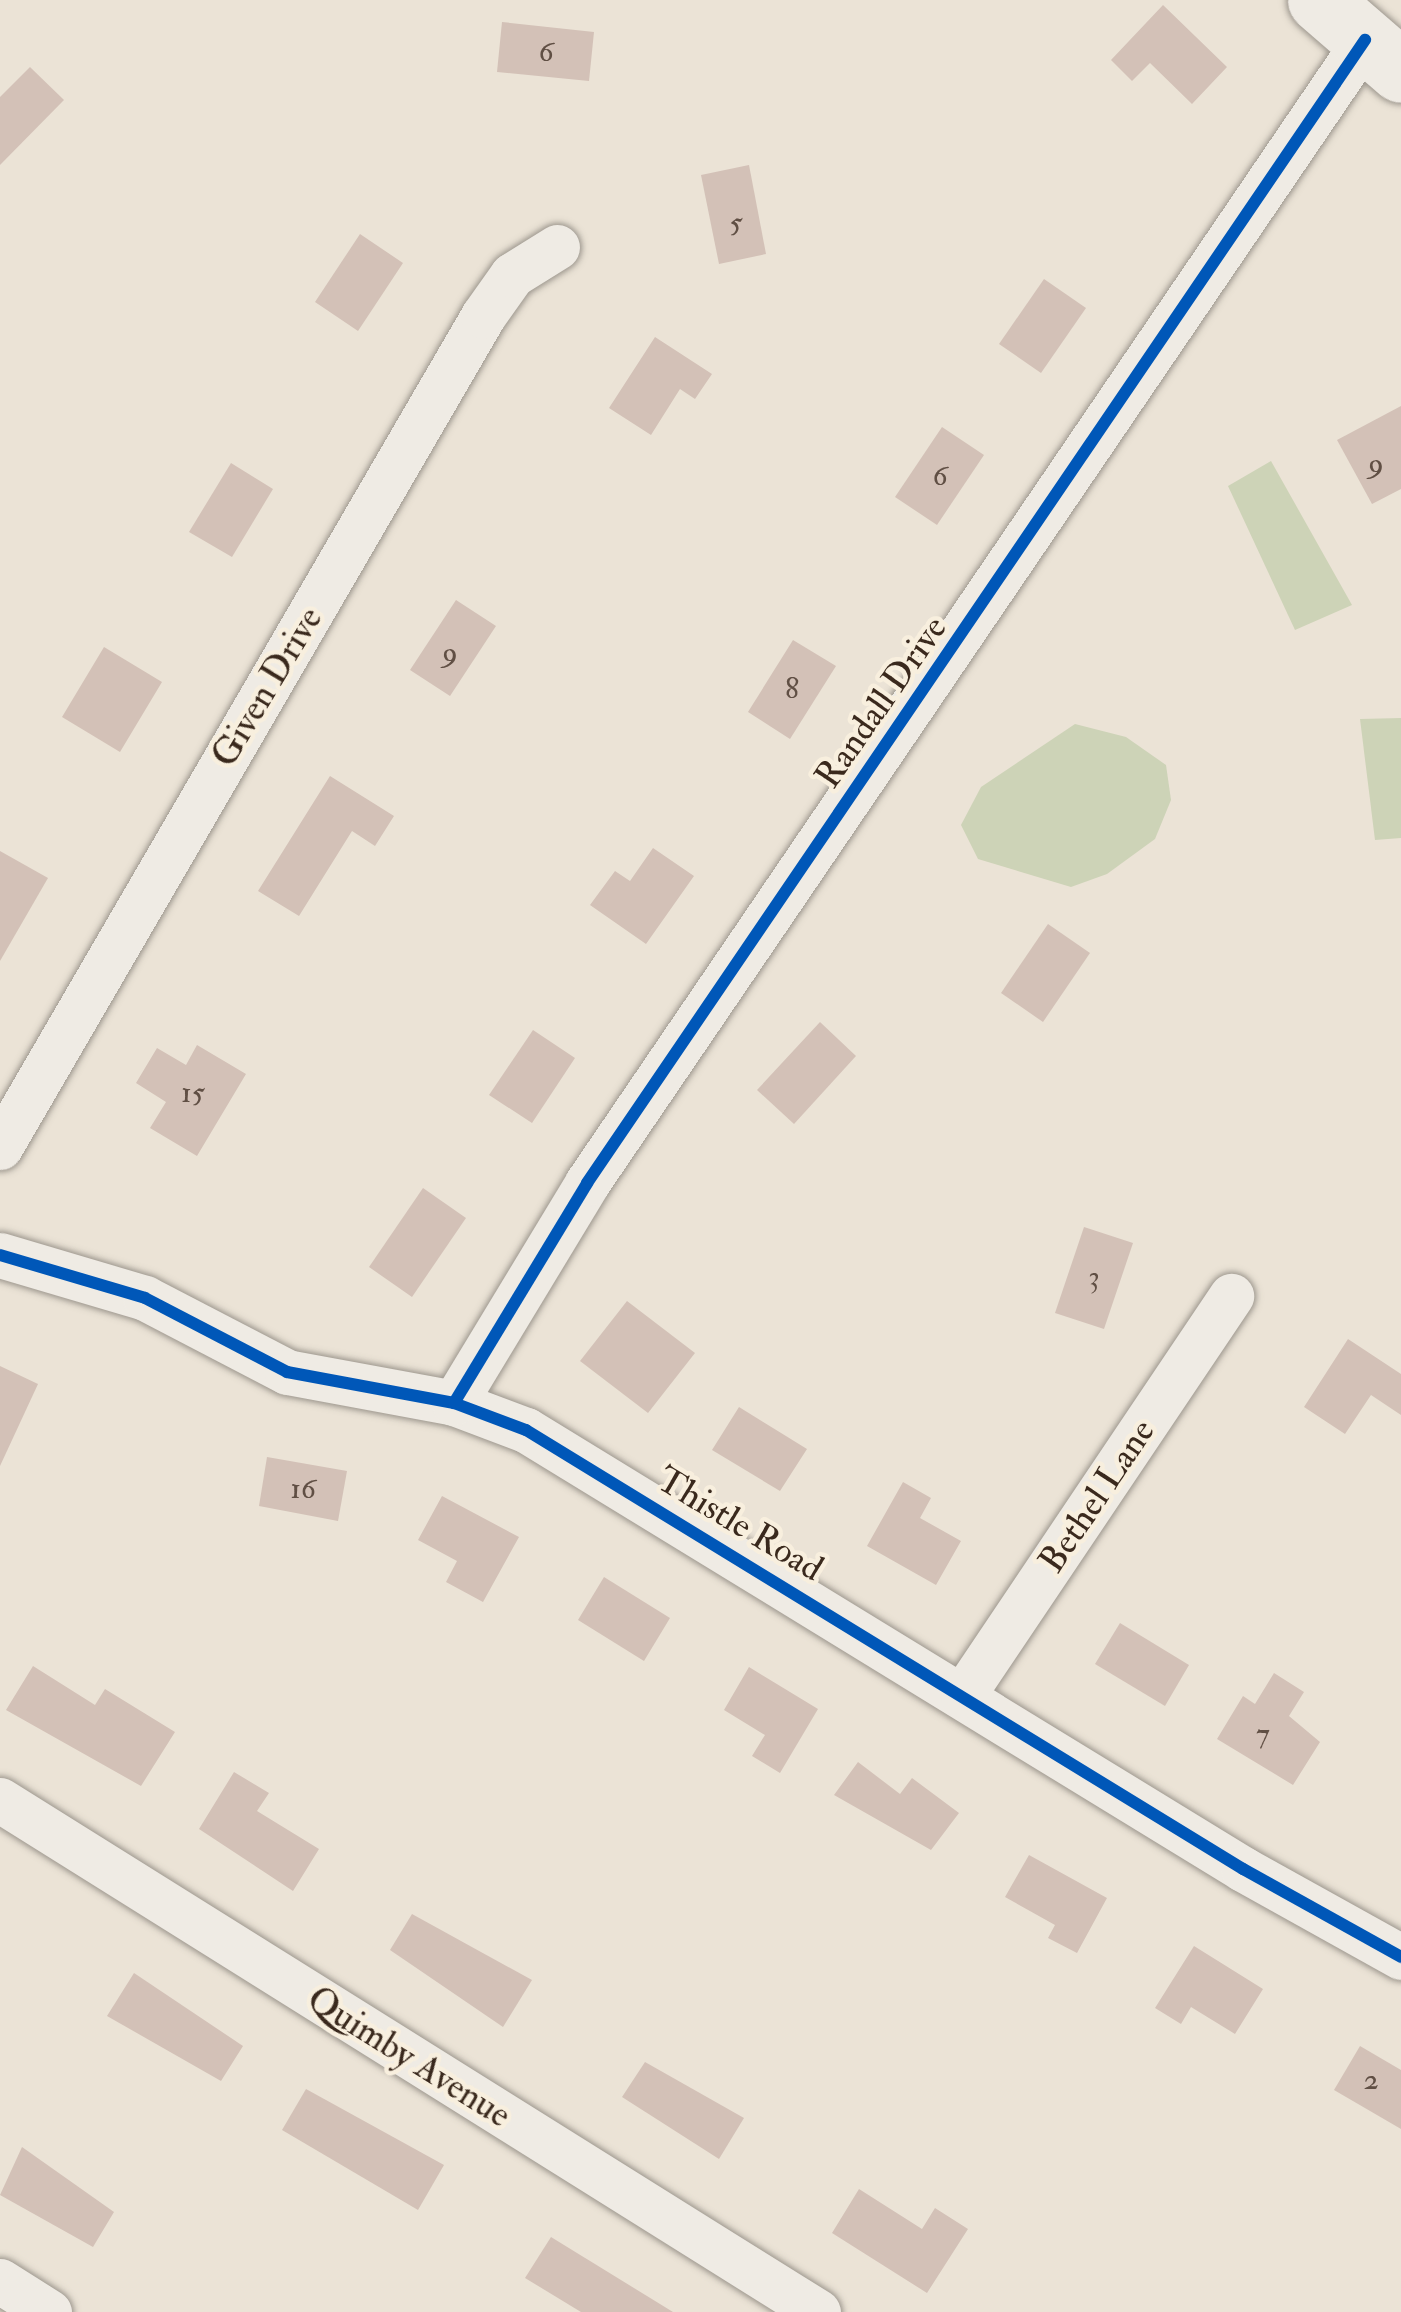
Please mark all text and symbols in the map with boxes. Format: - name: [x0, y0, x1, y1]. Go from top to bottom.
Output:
- house number: 6: [538, 34, 554, 70]
- house number: 5: [729, 205, 743, 241]
- house number: 9: [1368, 446, 1384, 482]
- house number: 6: [932, 458, 948, 494]
- street label: Given Drive: [203, 599, 331, 775]
- street label: Randall Drive: [806, 608, 956, 796]
- house number: 9: [442, 635, 458, 671]
- house number: 8: [785, 671, 799, 707]
- house number: 15: [181, 1075, 205, 1111]
- house number: 3: [1088, 1259, 1100, 1295]
- street label: Bethel Lane: [1030, 1411, 1164, 1581]
- street label: Thistle Road: [649, 1458, 831, 1590]
- house number: 16: [290, 1471, 316, 1507]
- house number: 7: [1256, 1716, 1270, 1752]
- street label: Quimby Avenue: [299, 1977, 519, 2137]
- house number: 2: [1363, 2062, 1379, 2098]

